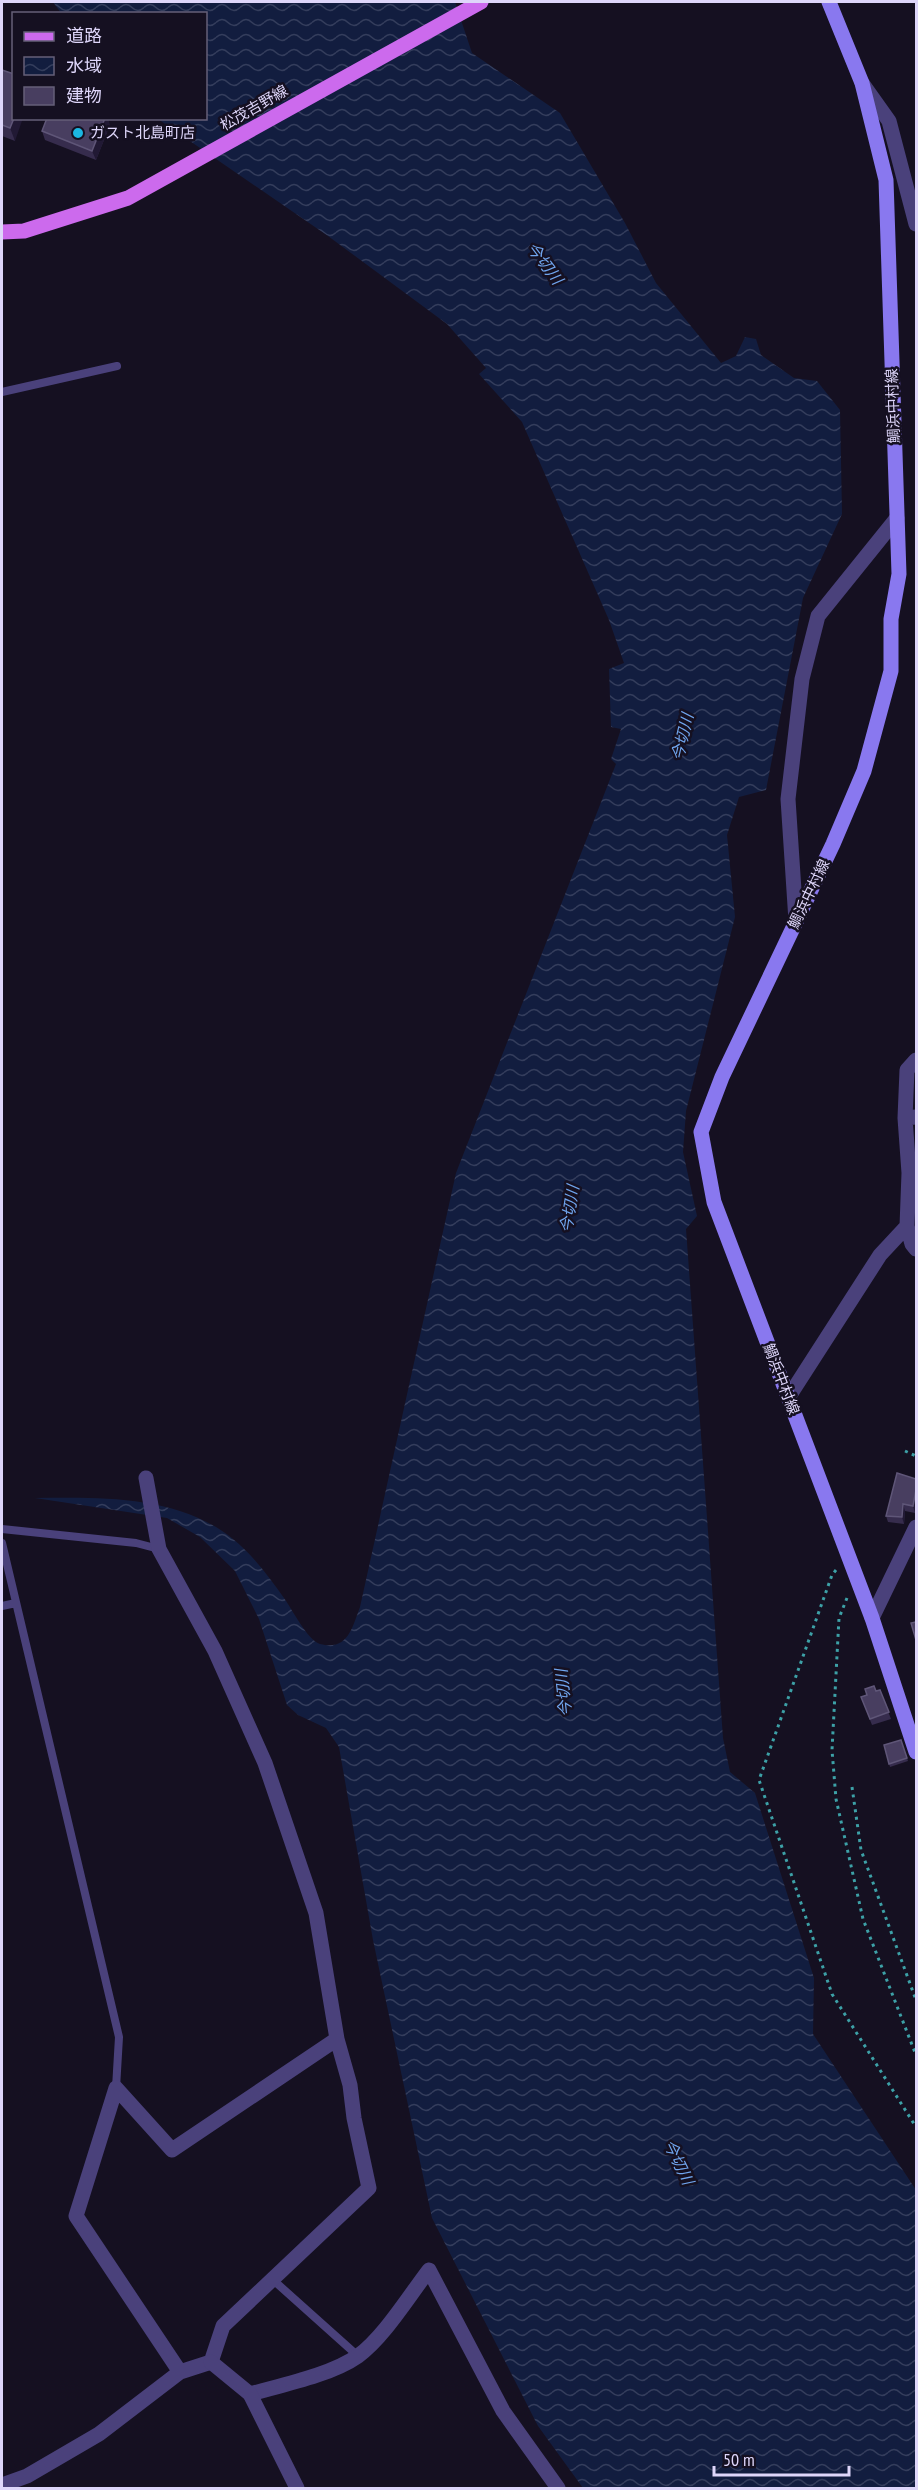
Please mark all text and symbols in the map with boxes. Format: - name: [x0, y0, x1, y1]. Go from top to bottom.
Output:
- legend: [12, 12, 207, 120]
- text: 道路: [66, 24, 102, 47]
- text: 水域: [66, 54, 102, 77]
- street label: 松茂吉野線: [217, 81, 291, 135]
- text: 建物: [66, 84, 102, 107]
- place label: ガスト北島町店: [90, 123, 195, 142]
- marker: ガスト北島町店: [71, 126, 85, 140]
- water label: 今切川: [523, 238, 569, 290]
- street label: 鯛浜中村線: [882, 368, 903, 444]
- water label: 今切川: [667, 709, 698, 763]
- street label: 鯛浜中村線: [784, 856, 834, 932]
- water label: 今切川: [555, 1182, 583, 1234]
- street label: 鯛浜中村線: [759, 1340, 804, 1417]
- water label: 今切川: [550, 1666, 575, 1718]
- water label: 今切川: [659, 2136, 699, 2190]
- scale bar: [714, 2439, 849, 2477]
- text: 50 m: [723, 2448, 755, 2471]

